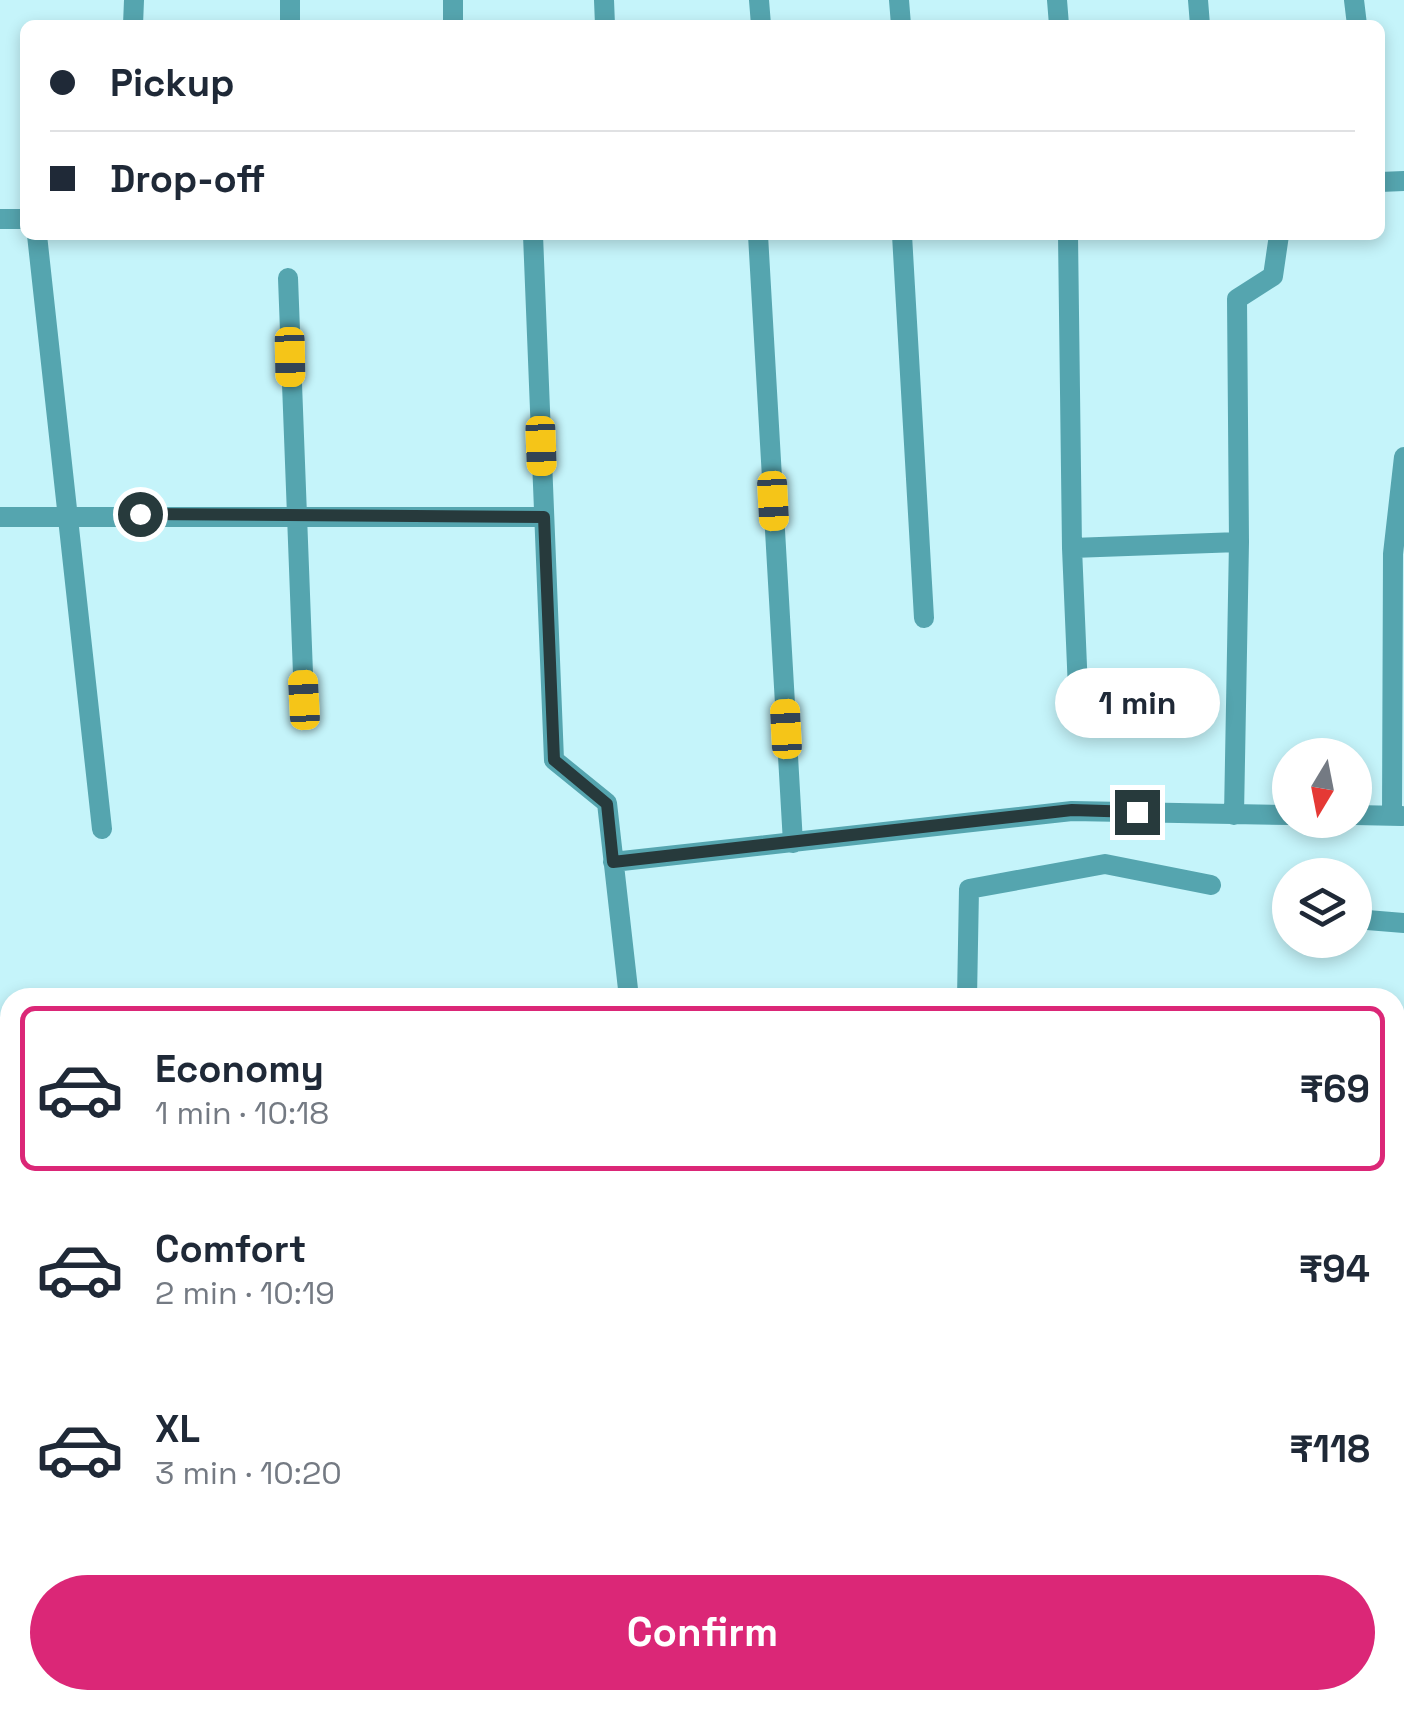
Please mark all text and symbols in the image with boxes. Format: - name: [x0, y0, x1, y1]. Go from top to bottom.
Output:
- text: Pickup: [110, 59, 234, 107]
- text: Drop-off: [110, 155, 265, 203]
- car: [274, 327, 306, 387]
- car: [525, 415, 557, 477]
- car: [756, 470, 790, 532]
- route start: [118, 492, 163, 537]
- callout: 1 min: [1054, 667, 1220, 737]
- car: [287, 669, 321, 731]
- text: 1 min: [1098, 683, 1177, 723]
- car: [769, 698, 803, 760]
- north arrow: [1272, 738, 1372, 838]
- map controls: [1272, 738, 1372, 958]
- route end: [1115, 790, 1160, 835]
- button: layers: [1272, 858, 1372, 958]
- icon: car: [35, 1044, 125, 1134]
- text: Economy: [155, 1045, 324, 1093]
- text: ₹69: [1299, 1065, 1370, 1113]
- text: 1 min · 10:18: [155, 1093, 329, 1133]
- icon: car: [35, 1224, 125, 1314]
- text: Comfort: [155, 1225, 306, 1273]
- text: ₹94: [1299, 1245, 1370, 1293]
- text: 2 min · 10:19: [155, 1273, 335, 1313]
- icon: car: [35, 1404, 125, 1494]
- text: XL: [155, 1405, 200, 1453]
- text: ₹118: [1289, 1425, 1370, 1473]
- text: 3 min · 10:20: [155, 1453, 342, 1493]
- button: Confirm: [30, 1575, 1375, 1690]

